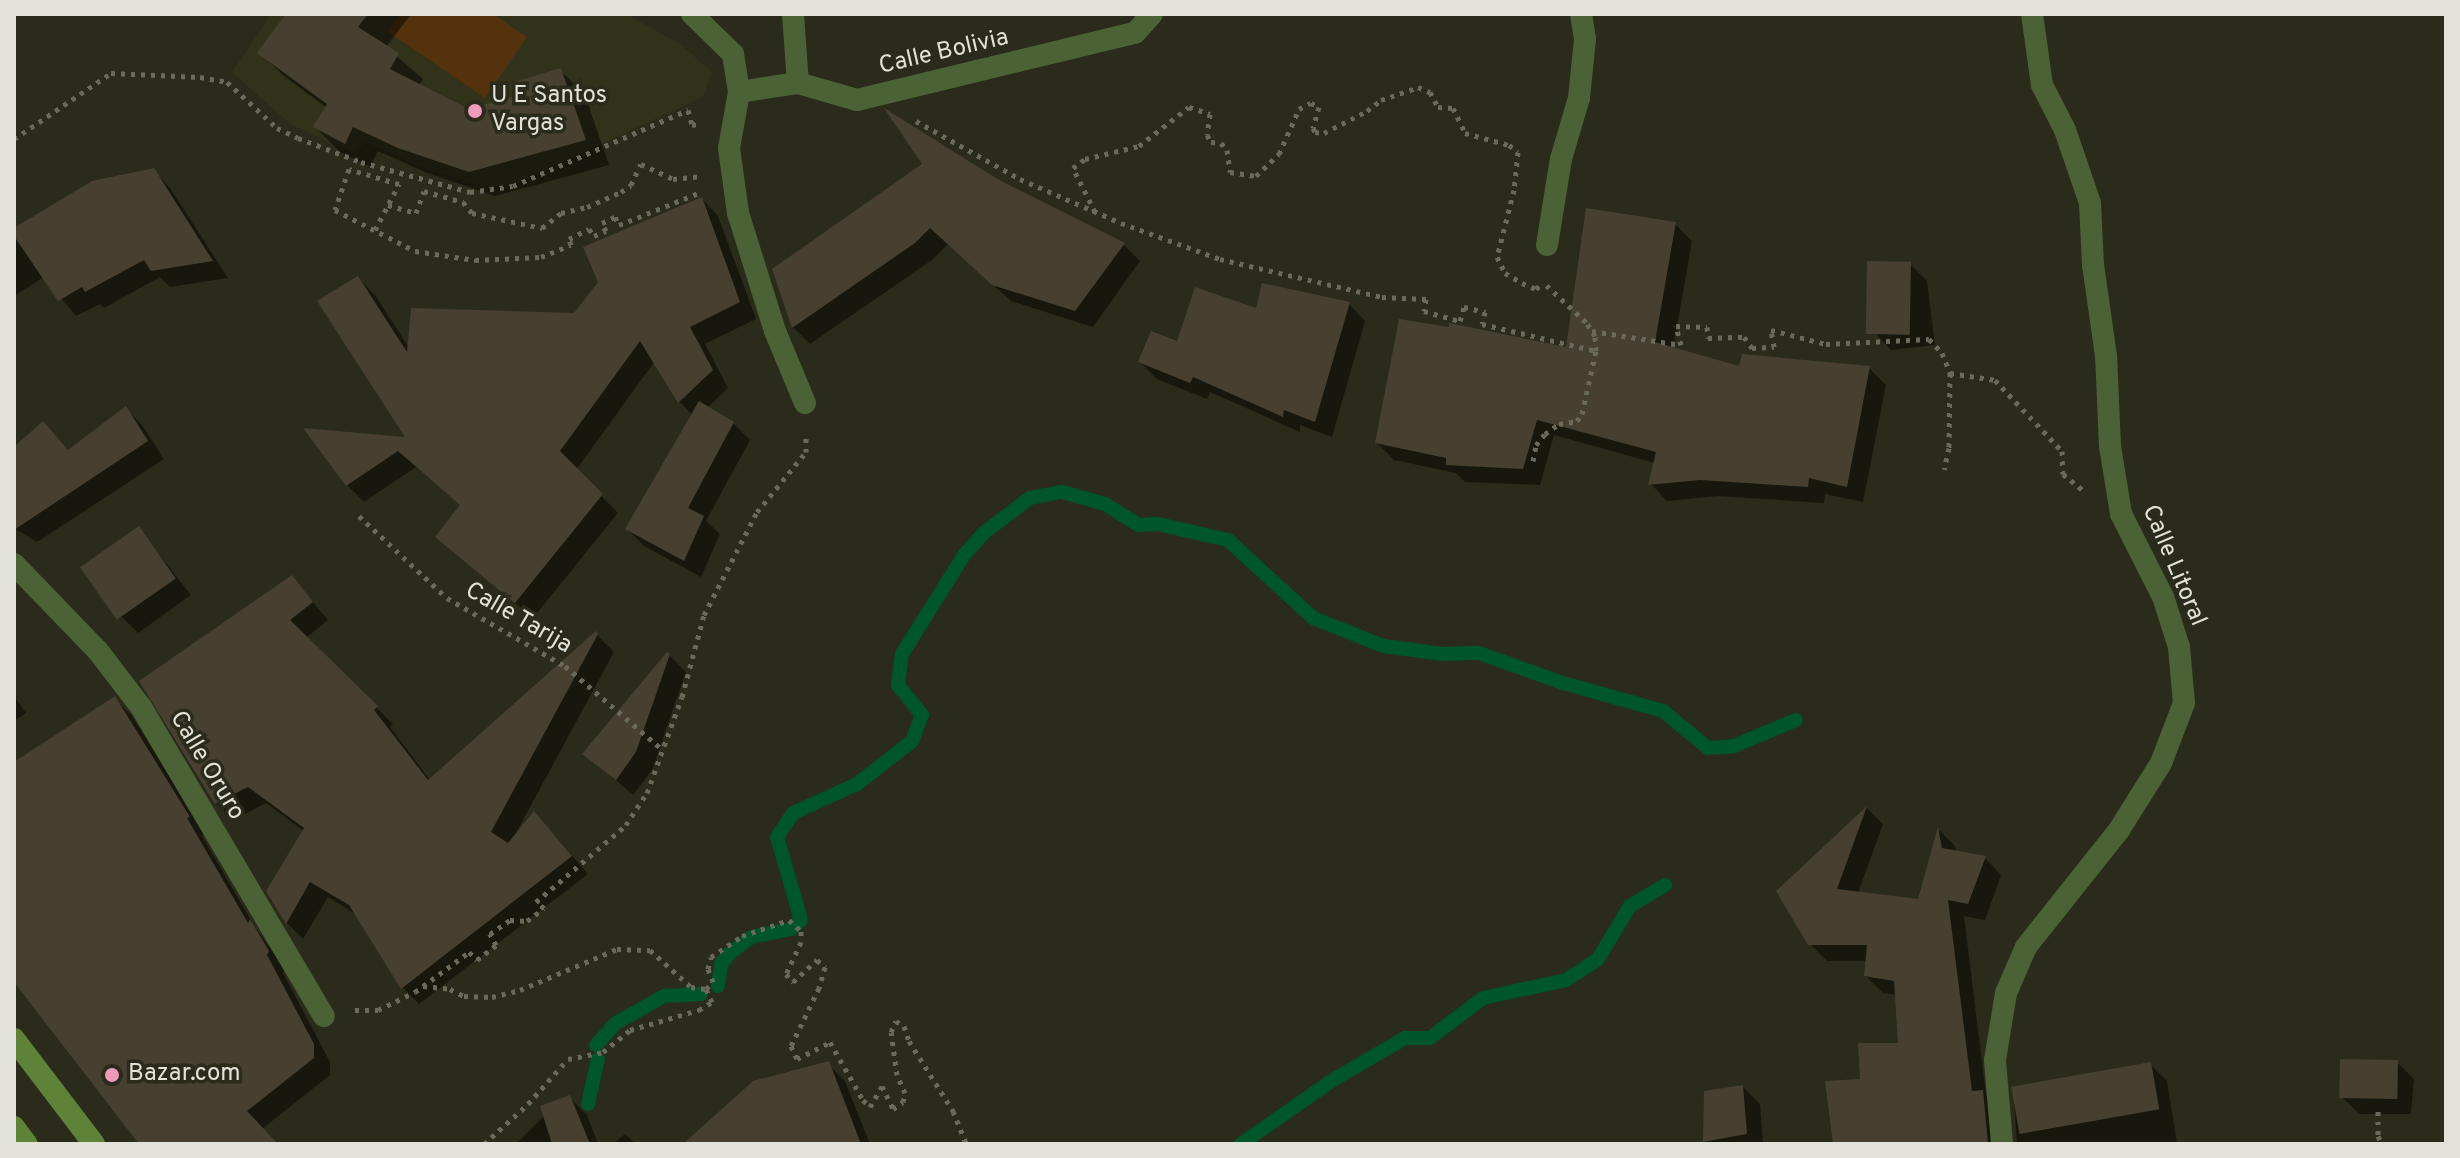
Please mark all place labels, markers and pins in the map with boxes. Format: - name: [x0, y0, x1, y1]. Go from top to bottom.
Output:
- place label: U E Santos Vargas: [491, 83, 607, 139]
- marker: U E Santos Vargas: [466, 102, 484, 120]
- place label: Bazar.com: [128, 1061, 241, 1089]
- marker: Bazar.com: [103, 1066, 121, 1084]

